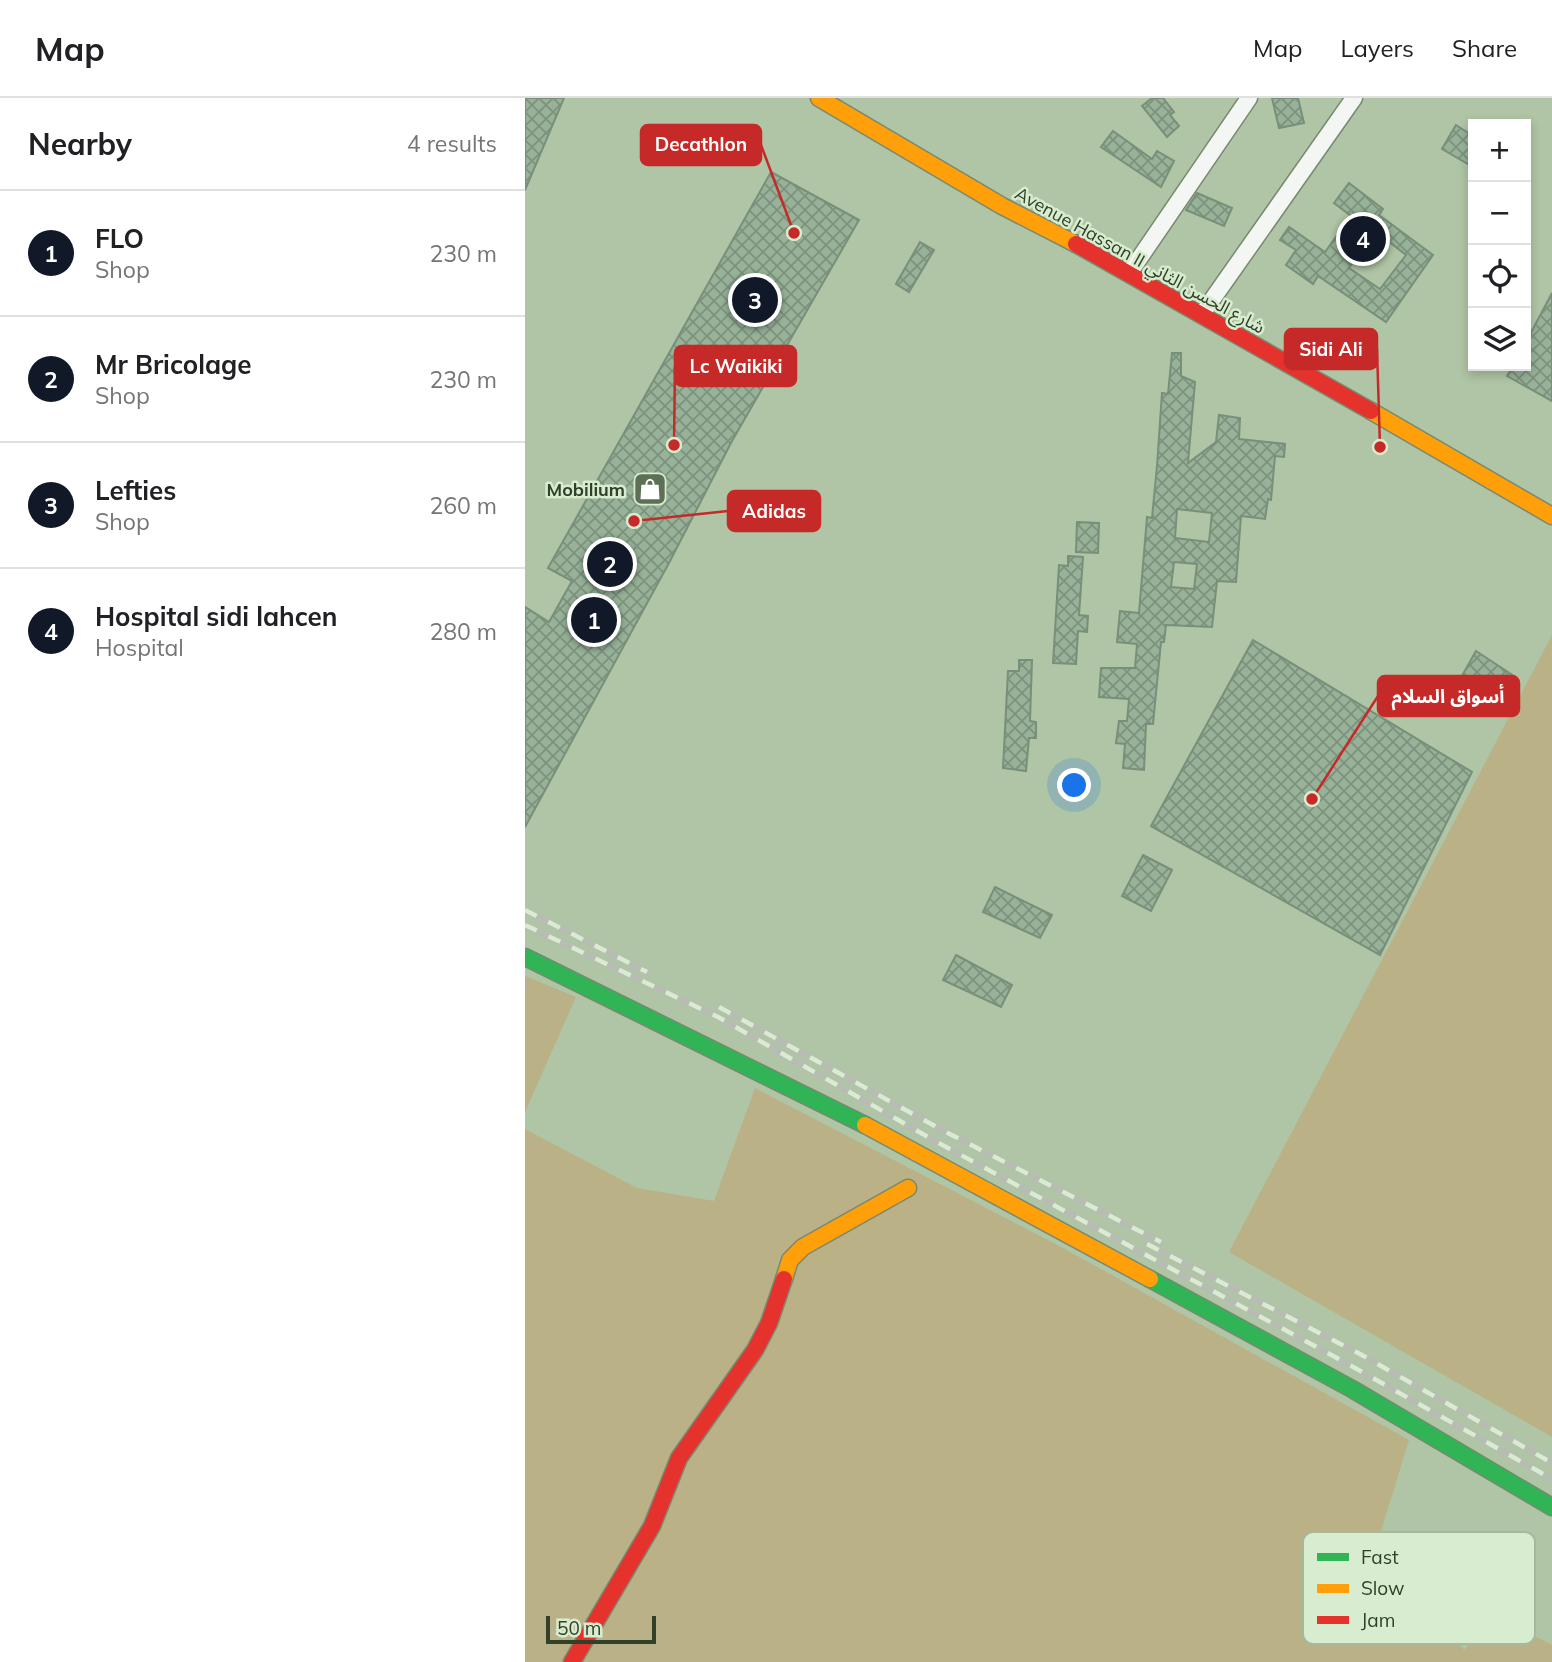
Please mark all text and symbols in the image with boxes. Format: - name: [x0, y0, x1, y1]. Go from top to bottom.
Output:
- text: Map: [35, 28, 105, 69]
- text: Map: [1253, 33, 1302, 63]
- text: Layers: [1340, 33, 1414, 63]
- text: Share: [1452, 33, 1517, 63]
- map controls: [1468, 119, 1531, 371]
- button: +: [1468, 119, 1531, 182]
- text: Nearby: [28, 125, 132, 163]
- callout: Decathlon: [641, 125, 761, 165]
- text: 4 results: [407, 129, 497, 158]
- text: Decathlon: [655, 132, 747, 156]
- street label: Avenue Hassan II شارع الحسن الثاني: [1010, 182, 1269, 341]
- button: −: [1468, 182, 1531, 245]
- pin: 4: [1340, 213, 1386, 265]
- text: FLO: [95, 222, 144, 255]
- text: 1: [44, 239, 58, 268]
- text: 230 m: [429, 239, 497, 268]
- button: locate: [1468, 245, 1531, 308]
- text: Shop: [95, 255, 150, 284]
- pin: 3: [732, 274, 778, 326]
- button: layers: [1468, 308, 1531, 371]
- callout: Sidi Ali: [1285, 329, 1377, 369]
- text: Sidi Ali: [1299, 337, 1363, 361]
- callout: Lc Waikiki: [675, 346, 796, 386]
- text: Mr Bricolage: [95, 348, 251, 381]
- text: Lc Waikiki: [689, 354, 783, 378]
- text: 2: [44, 365, 58, 394]
- text: 230 m: [429, 365, 497, 394]
- text: Shop: [95, 381, 150, 410]
- shop icon: Mobilium: [631, 470, 669, 508]
- text: Lefties: [95, 474, 176, 507]
- place label: Mobilium: [547, 478, 625, 501]
- text: 3: [44, 491, 58, 520]
- text: 260 m: [429, 491, 497, 520]
- callout: Adidas: [728, 491, 820, 531]
- text: Adidas: [742, 499, 806, 523]
- text: Shop: [95, 507, 150, 536]
- pin: 2: [587, 538, 633, 590]
- pin: 1: [571, 594, 617, 646]
- text: Hospital sidi lahcen: [95, 600, 338, 633]
- text: 4: [44, 617, 58, 646]
- text: 280 m: [429, 617, 497, 646]
- text: Hospital: [95, 633, 184, 662]
- callout: أسواق السلام: [1378, 676, 1519, 716]
- text: أسواق السلام: [1392, 683, 1504, 711]
- your location: [1057, 768, 1091, 802]
- legend: [1303, 1532, 1535, 1644]
- text: Fast: [1361, 1545, 1399, 1569]
- text: Slow: [1361, 1576, 1405, 1600]
- text: Jam: [1361, 1608, 1395, 1632]
- scale bar: [546, 1613, 656, 1645]
- text: 50 m: [557, 1616, 601, 1640]

